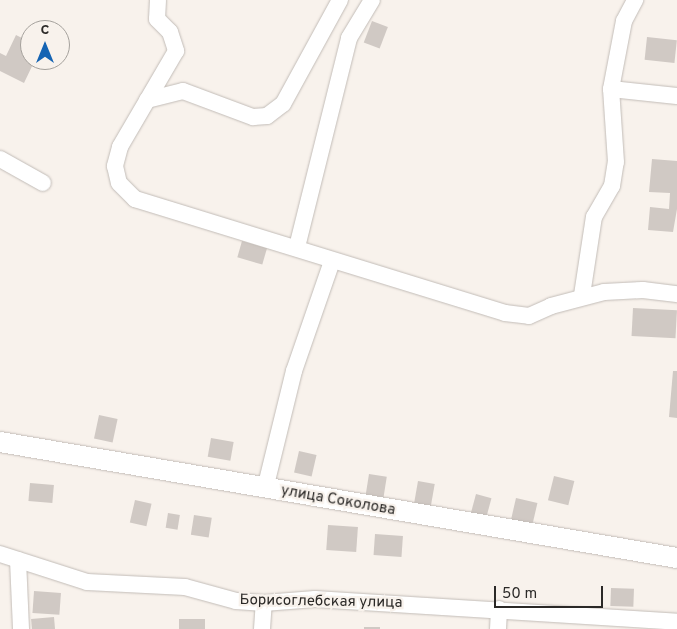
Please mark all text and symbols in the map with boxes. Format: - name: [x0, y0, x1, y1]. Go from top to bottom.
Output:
- north arrow: [20, 20, 70, 70]
- text: С: [41, 22, 49, 39]
- street label: улица Соколова: [279, 482, 397, 520]
- scale bar: [497, 576, 606, 608]
- text: 50 m: [502, 585, 537, 604]
- street label: Борисоглебская улица: [239, 592, 403, 612]

